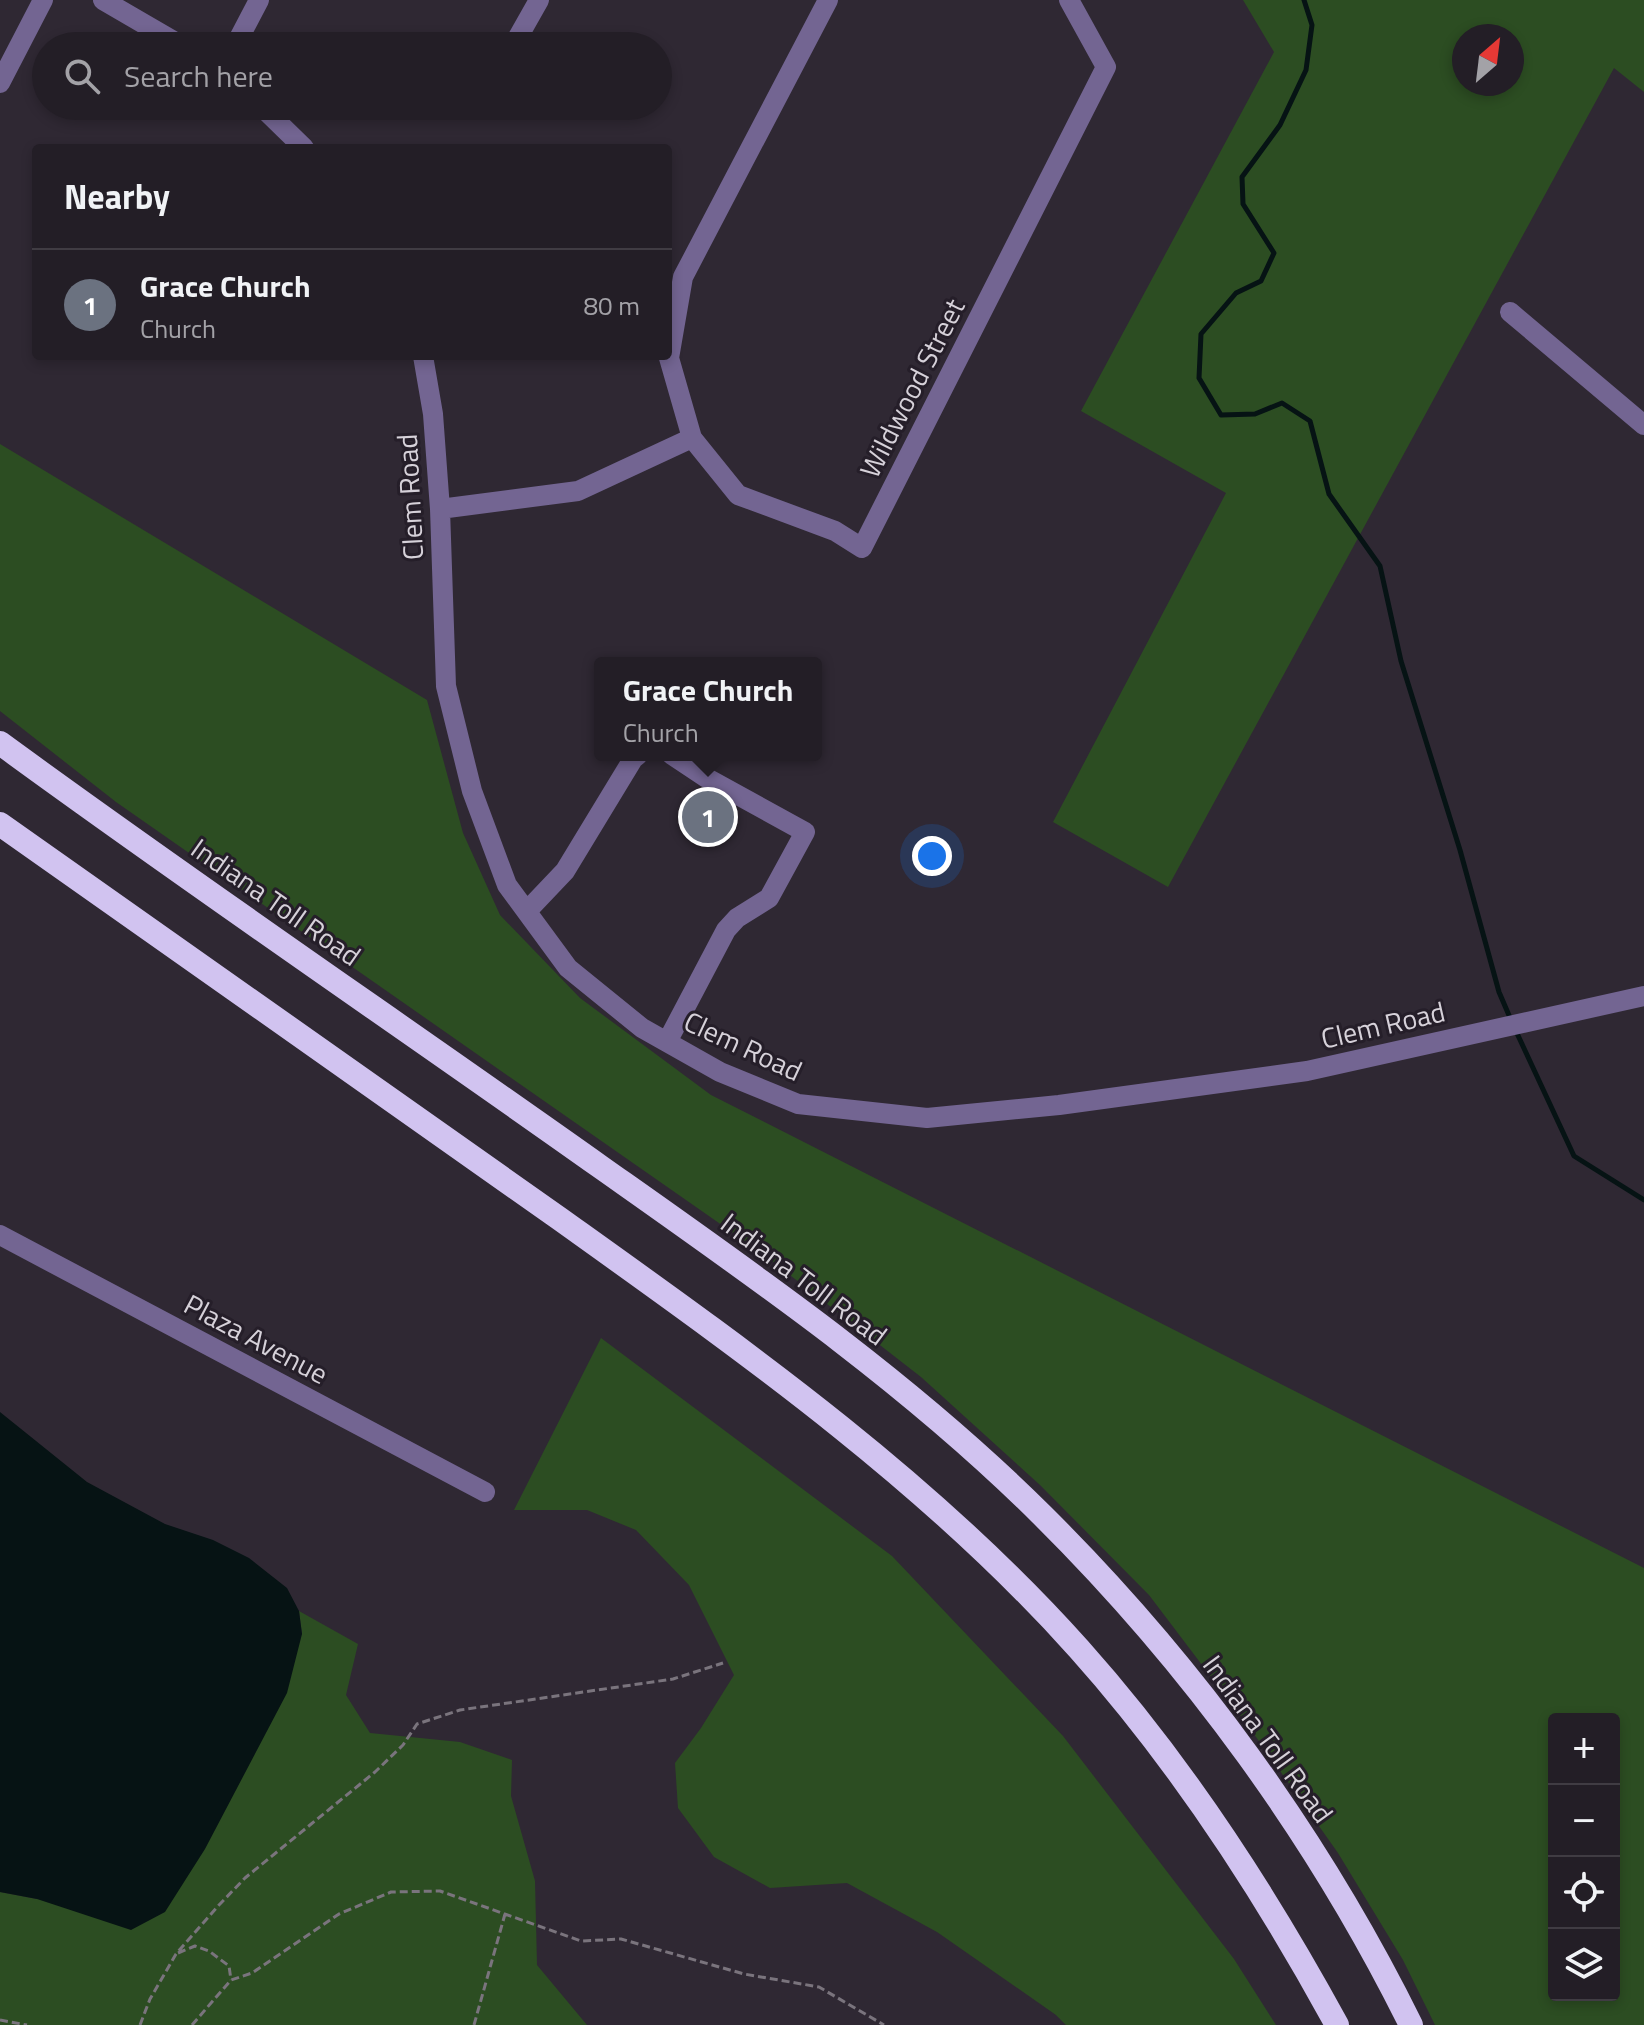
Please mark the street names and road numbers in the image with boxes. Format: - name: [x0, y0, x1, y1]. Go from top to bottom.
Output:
- street label: Wildwood Street: [848, 290, 975, 485]
- street label: Clem Road: [385, 433, 434, 561]
- street label: Indiana Toll Road: [183, 827, 370, 976]
- street label: Clem Road: [1317, 989, 1449, 1060]
- street label: Clem Road: [677, 999, 809, 1092]
- street label: Indiana Toll Road: [712, 1202, 897, 1356]
- street label: Plaza Avenue: [177, 1283, 336, 1395]
- street label: Indiana Toll Road: [1193, 1646, 1344, 1832]

